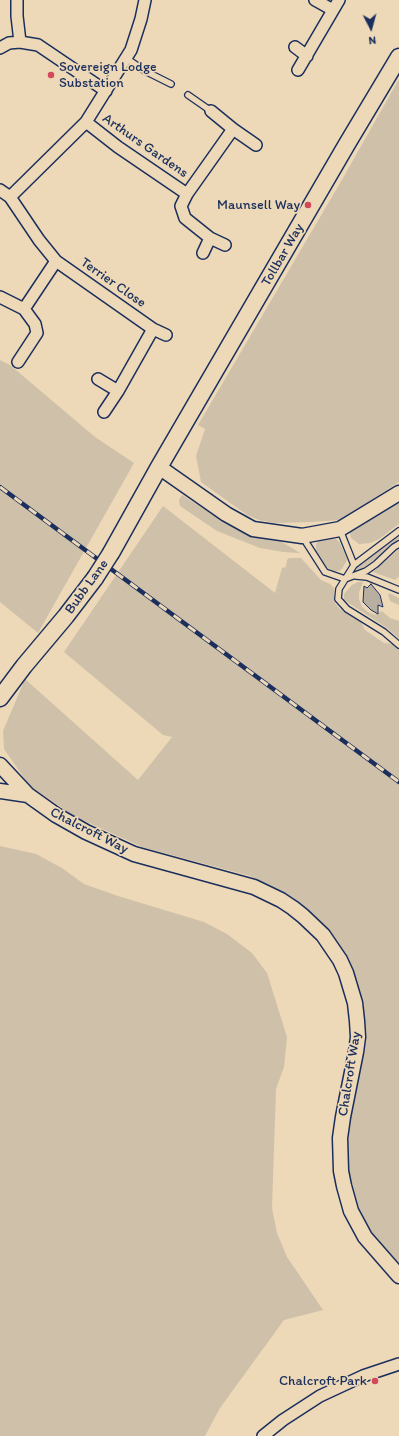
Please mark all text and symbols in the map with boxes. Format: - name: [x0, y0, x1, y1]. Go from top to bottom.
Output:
- north arrow: [351, 8, 391, 48]
- text: N: [368, 34, 377, 47]
- place label: Sovereign Lodge Substation: [59, 59, 157, 92]
- marker: Sovereign Lodge Substation: [46, 70, 56, 80]
- street label: Arthurs Gardens: [99, 110, 191, 182]
- place label: Maunsell Way: [217, 197, 300, 213]
- marker: Maunsell Way: [303, 200, 313, 210]
- street label: Tollbar Way: [258, 221, 308, 289]
- street label: Terrier Close: [77, 254, 149, 312]
- street label: Bubb Lane: [62, 556, 112, 618]
- street label: Chalcroft Way: [47, 804, 131, 858]
- street label: Chalcroft Way: [335, 1030, 365, 1118]
- place label: Chalcroft Park: [279, 1373, 367, 1389]
- marker: Chalcroft Park: [370, 1376, 380, 1386]

